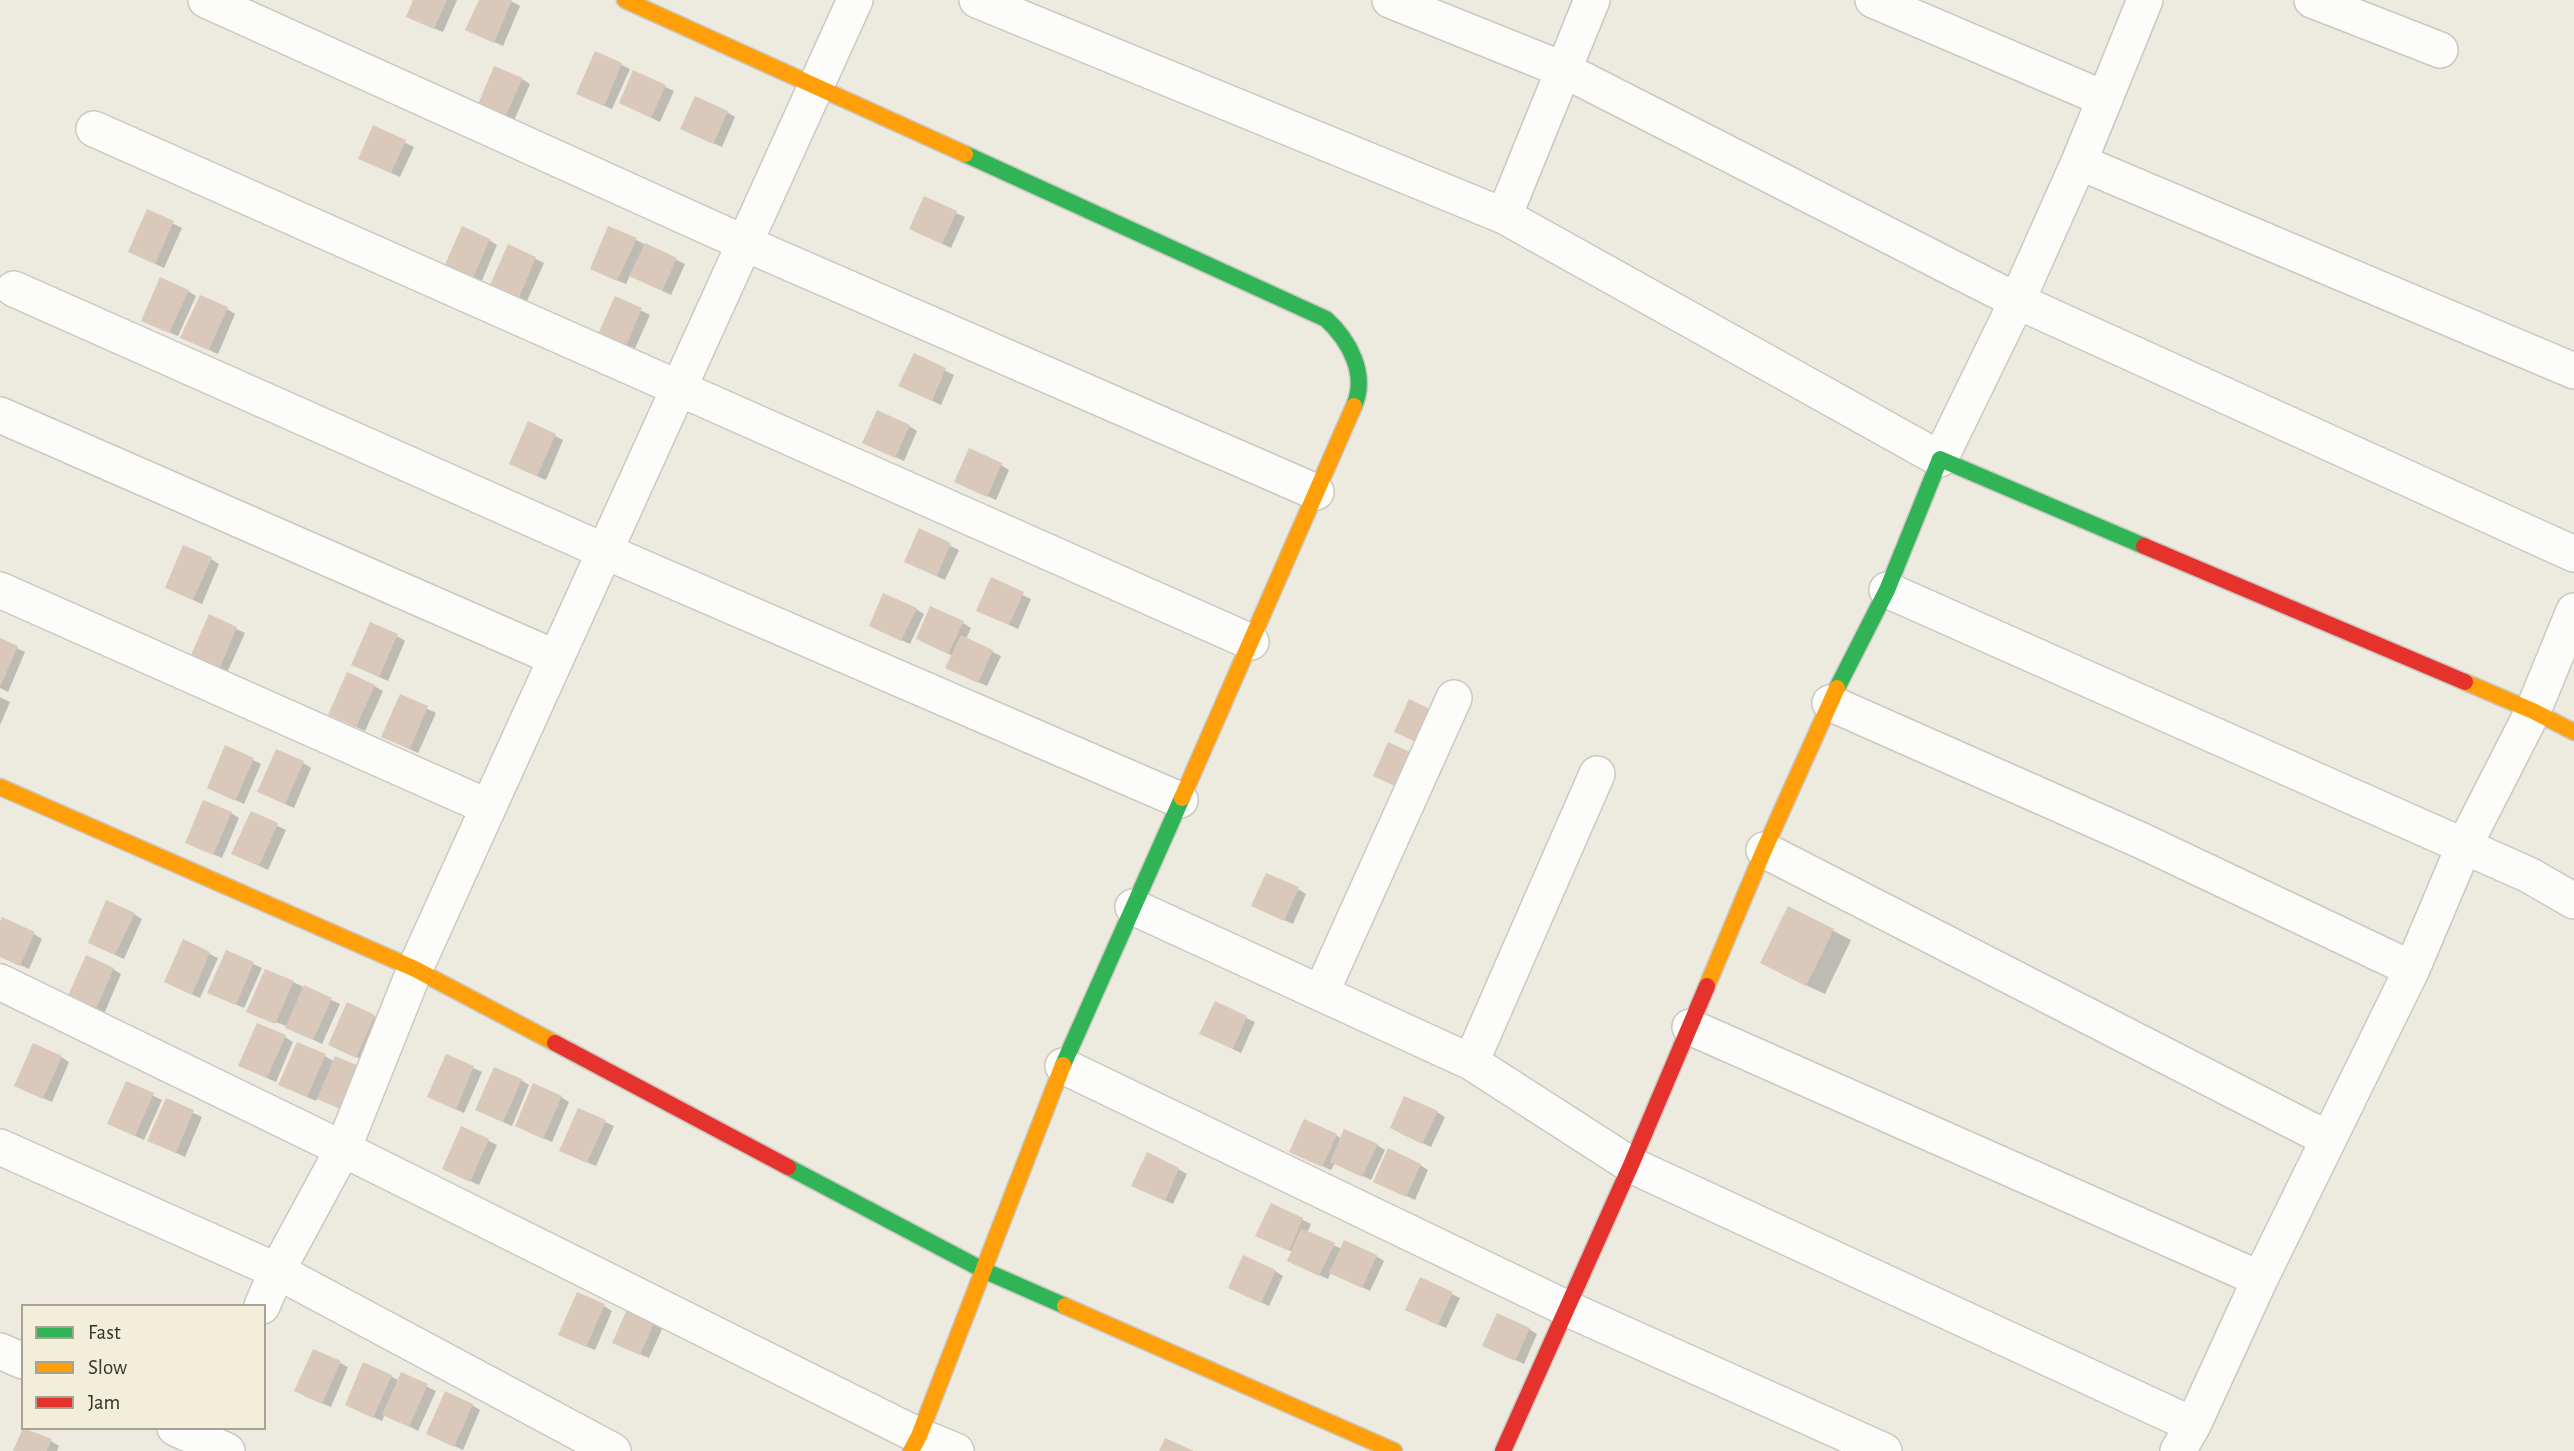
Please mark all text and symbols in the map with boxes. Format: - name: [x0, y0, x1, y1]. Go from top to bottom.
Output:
- legend: [21, 1304, 266, 1430]
- text: Fast: [88, 1322, 121, 1343]
- text: Slow: [88, 1357, 127, 1378]
- text: Jam: [88, 1392, 120, 1413]

